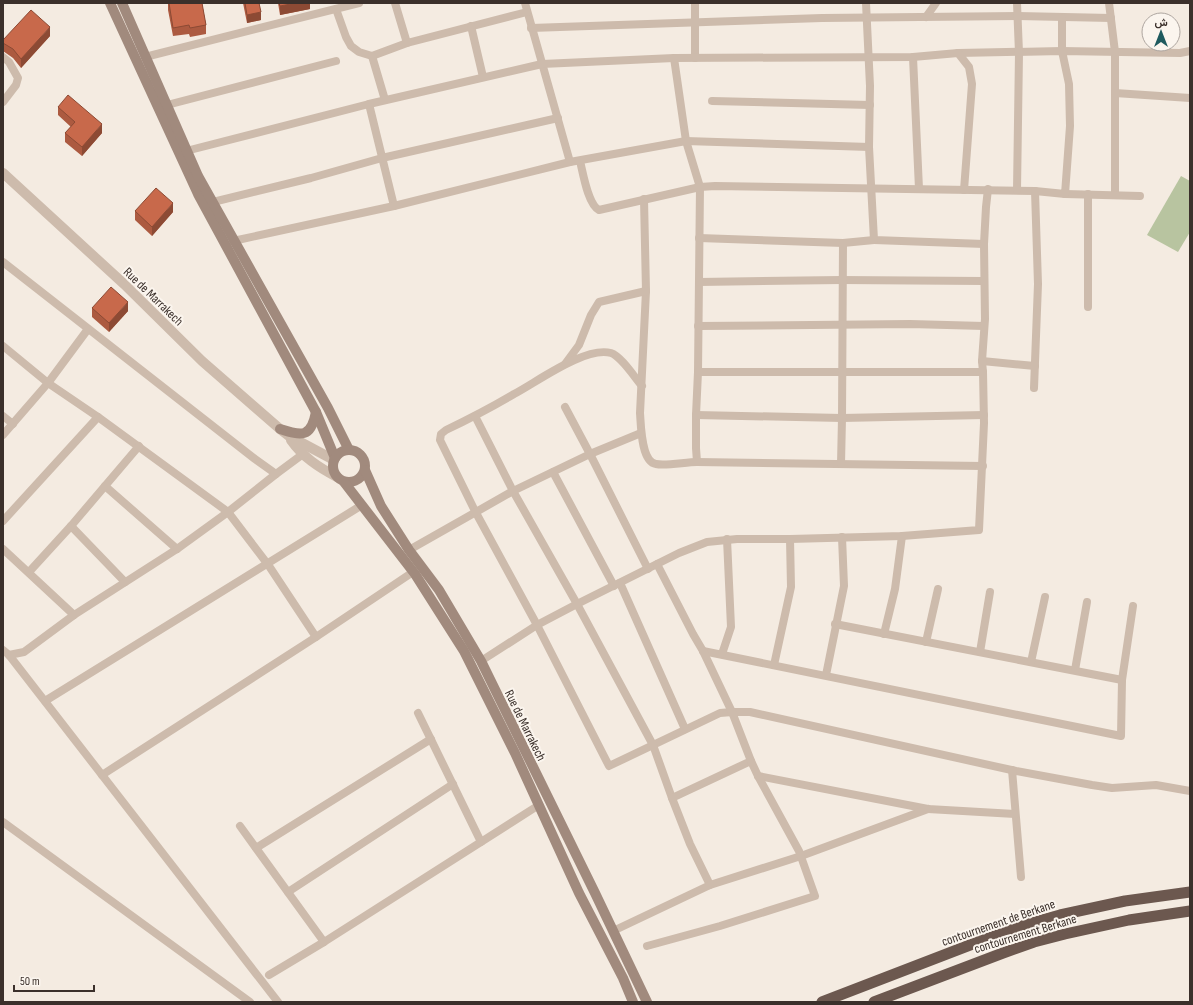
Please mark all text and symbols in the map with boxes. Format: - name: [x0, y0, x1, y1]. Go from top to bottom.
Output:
- north arrow: [1141, 12, 1181, 52]
- text: ش: [1154, 16, 1168, 29]
- street label: Rue de Marrakech: [120, 264, 187, 329]
- street label: Rue de Marrakech: [501, 687, 549, 764]
- street label: contournement de Berkane: [940, 896, 1057, 950]
- street label: contournement Berkane: [972, 911, 1078, 957]
- scale bar: [14, 967, 94, 993]
- text: 50 m: [20, 974, 40, 989]

